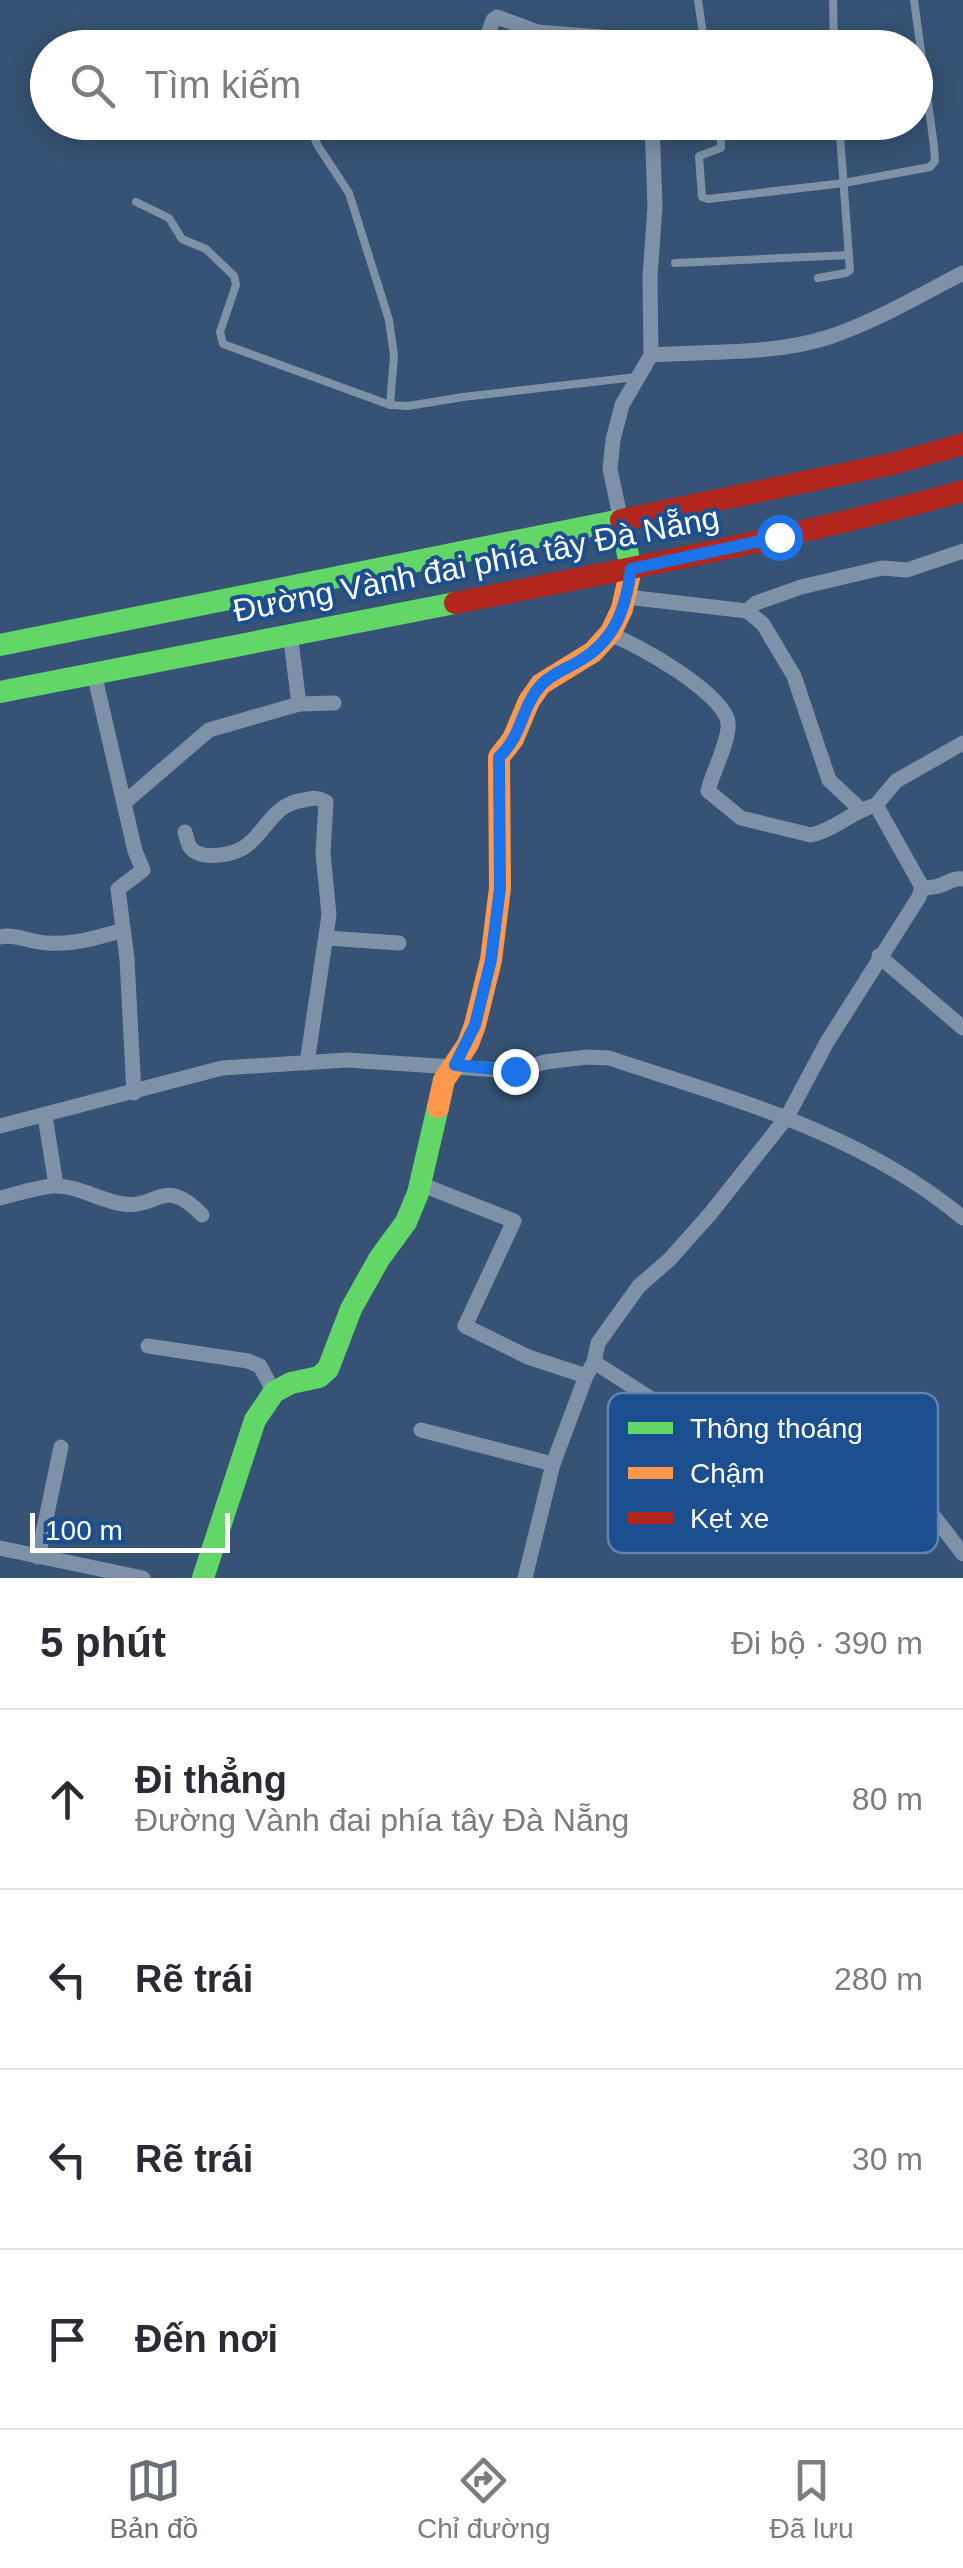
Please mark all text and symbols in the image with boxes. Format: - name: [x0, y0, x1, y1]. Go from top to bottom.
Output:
- search box: [30, 30, 933, 140]
- icon: search: [65, 58, 120, 113]
- text: Tìm kiếm: [145, 64, 301, 106]
- street label: Đường Vành đai phía tây Đà Nẵng: [230, 499, 722, 629]
- route start: [757, 515, 803, 561]
- route end: [493, 1049, 539, 1095]
- legend: [608, 1393, 938, 1553]
- text: Thông thoáng: [690, 1413, 863, 1444]
- text: Chậm: [690, 1458, 765, 1489]
- text: Kẹt xe: [690, 1503, 769, 1534]
- scale bar: [30, 1508, 230, 1552]
- text: 100 m: [45, 1515, 123, 1546]
- text: 5 phút: [40, 1619, 166, 1666]
- text: Đi bộ · 390 m: [731, 1625, 923, 1661]
- text: Đi thẳng: [135, 1759, 287, 1801]
- icon: ahead: [40, 1772, 95, 1827]
- text: 80 m: [852, 1781, 923, 1817]
- text: Đường Vành đai phía tây Đà Nẵng: [135, 1802, 629, 1838]
- icon: left: [40, 1952, 95, 2007]
- text: Rẽ trái: [135, 1958, 253, 2000]
- text: 280 m: [834, 1961, 923, 1997]
- icon: left: [40, 2132, 95, 2187]
- text: Rẽ trái: [135, 2138, 253, 2180]
- text: 30 m: [852, 2141, 923, 2177]
- icon: arrive: [40, 2312, 95, 2367]
- text: Đến nơi: [135, 2318, 278, 2360]
- tab: Bản đồ: [109, 2453, 198, 2545]
- tab: Chỉ đường: [417, 2453, 551, 2545]
- tab: Đã lưu: [769, 2453, 854, 2545]

